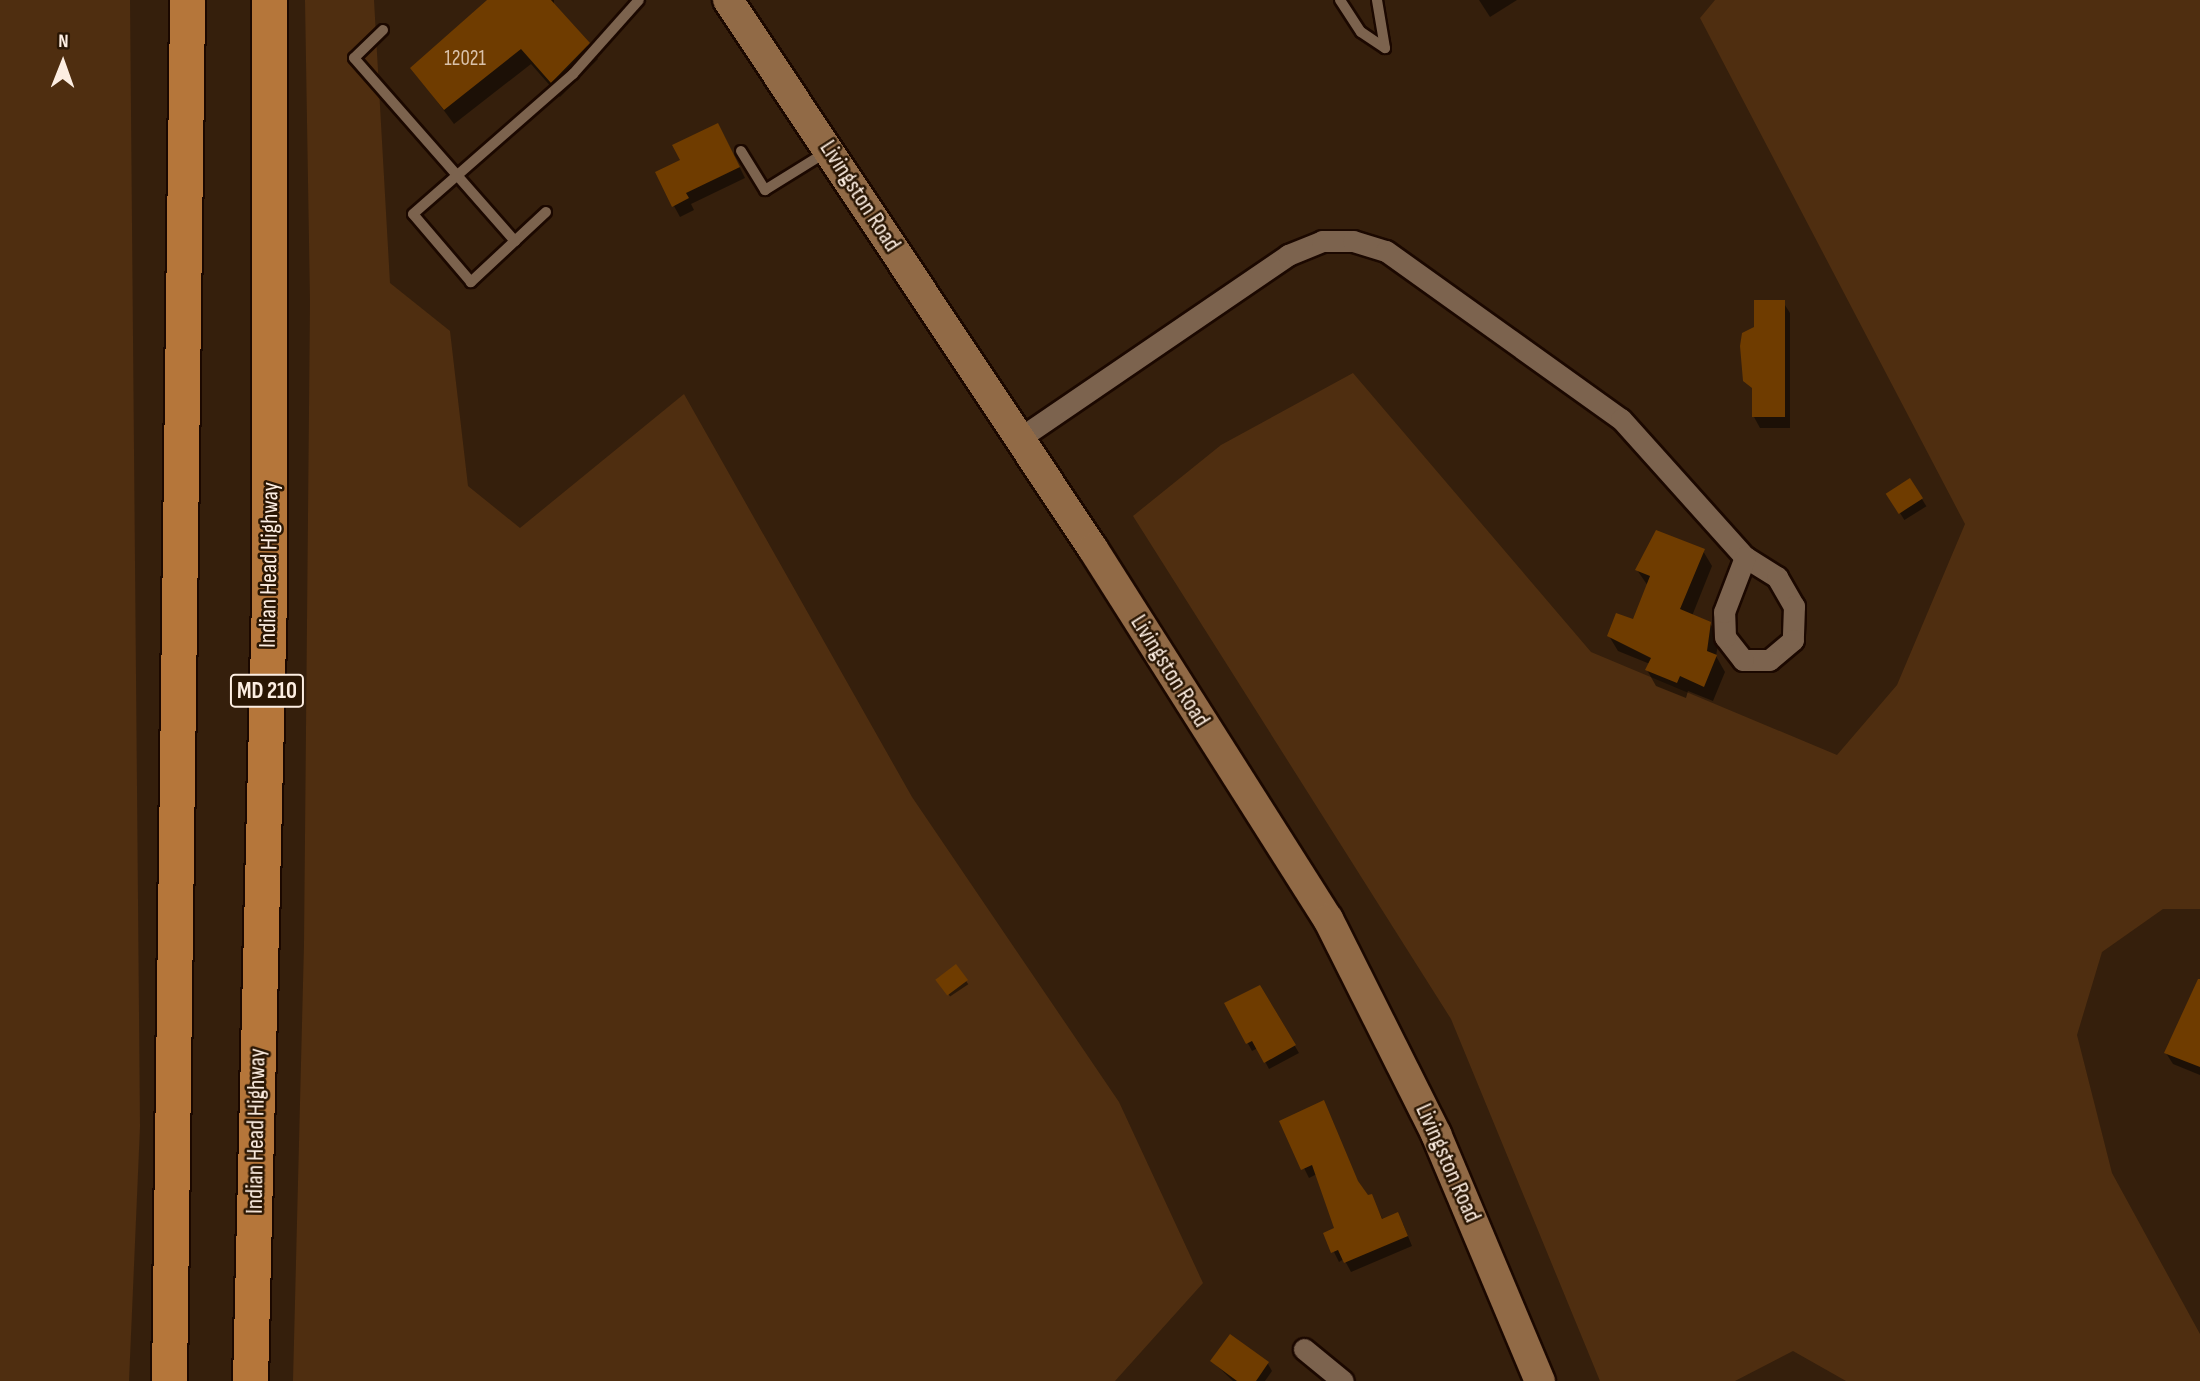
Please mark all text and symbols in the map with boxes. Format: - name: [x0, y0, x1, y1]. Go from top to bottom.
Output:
- north arrow: [28, 28, 98, 98]
- text: N: [58, 30, 69, 53]
- house number: 12021: [444, 46, 486, 72]
- street label: Livingston Road: [813, 135, 907, 257]
- street label: Indian Head Highway: [253, 482, 285, 648]
- street label: Livingston Road: [1124, 610, 1216, 732]
- road number: MD 210: [229, 671, 306, 710]
- street label: Indian Head Highway: [240, 1048, 272, 1214]
- street label: Livingston Road: [1409, 1099, 1487, 1227]

